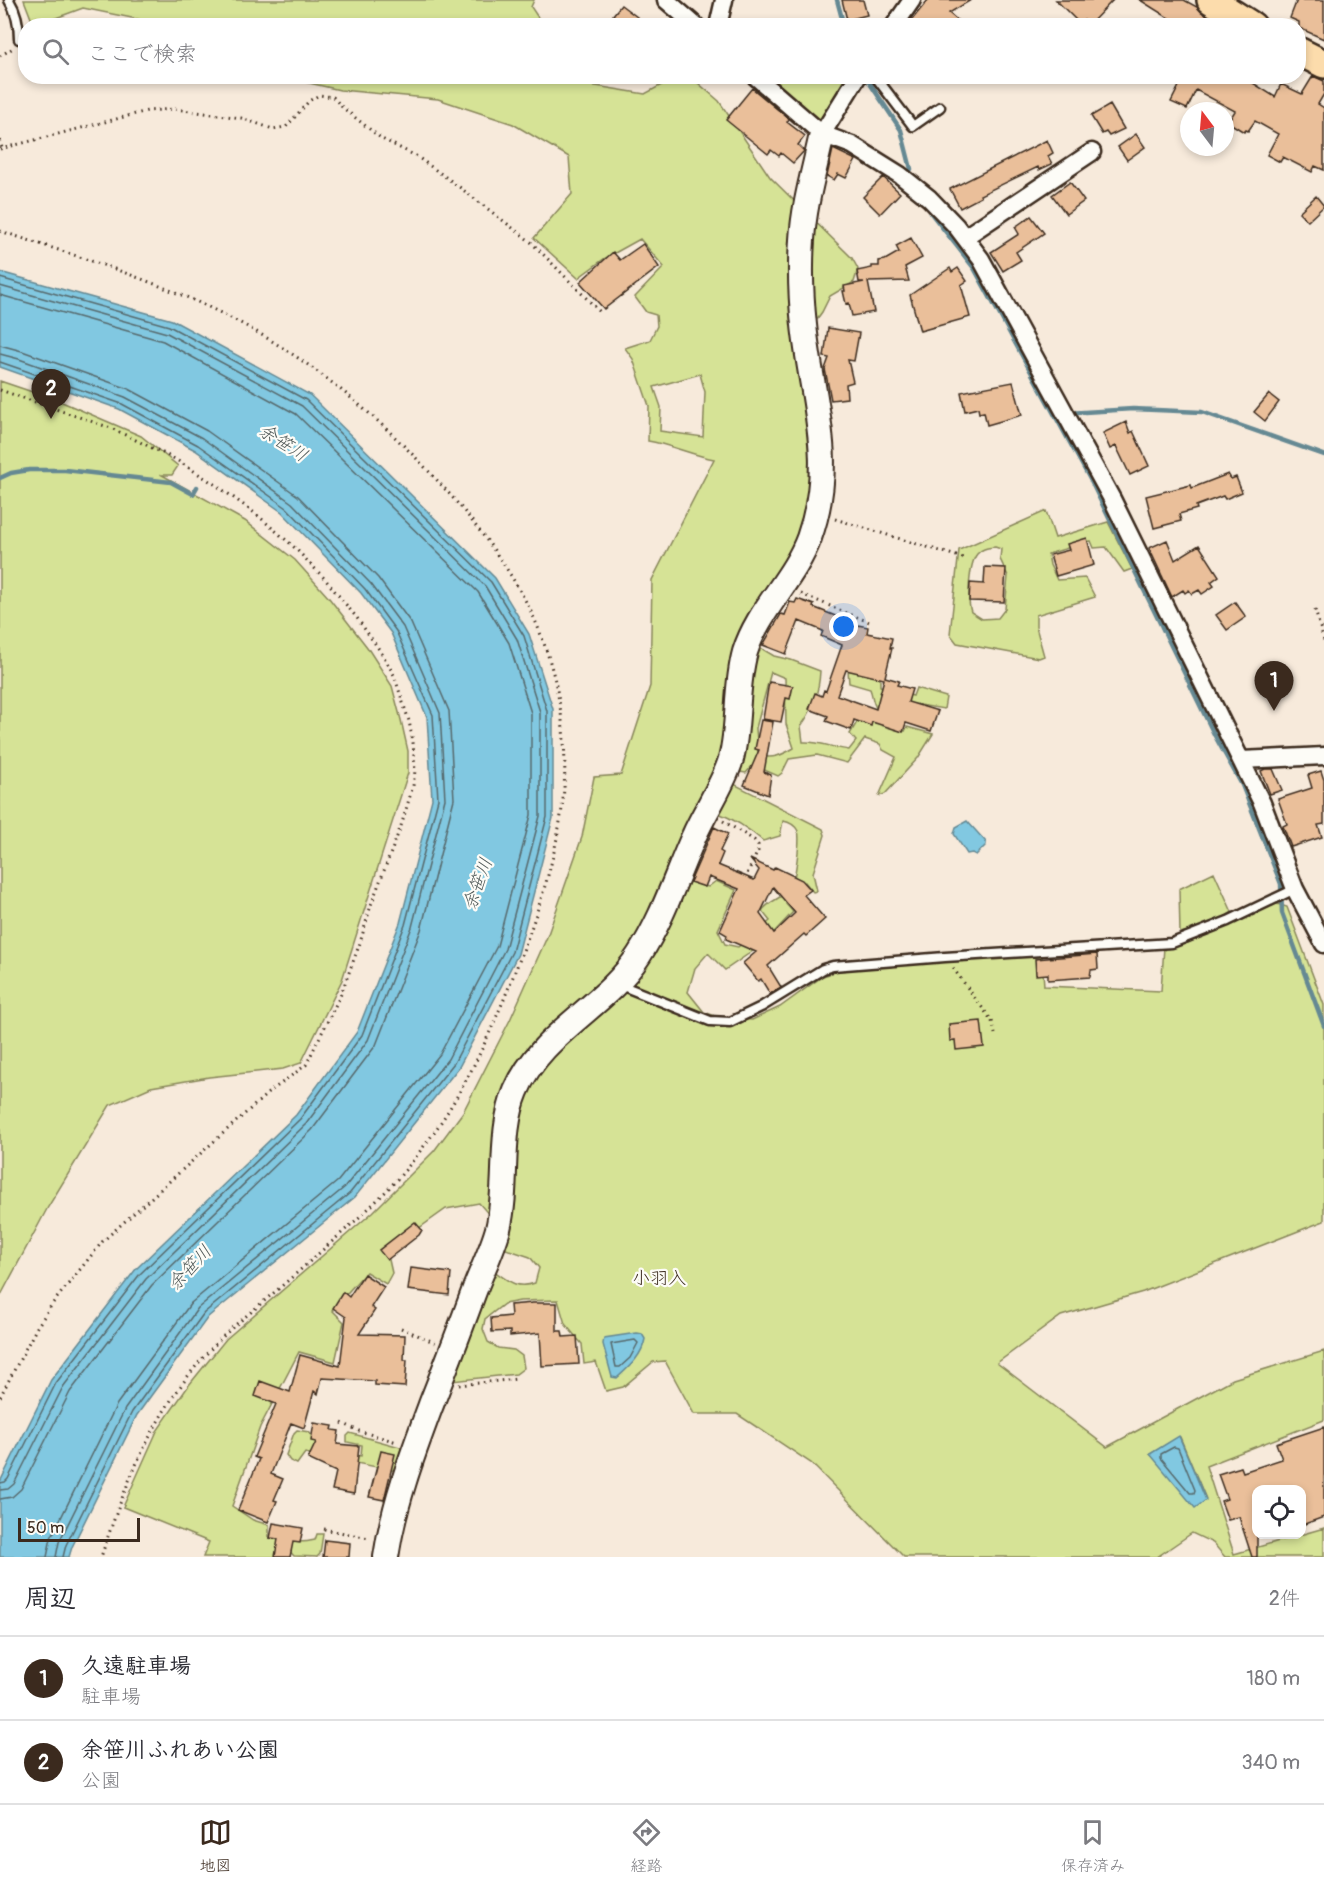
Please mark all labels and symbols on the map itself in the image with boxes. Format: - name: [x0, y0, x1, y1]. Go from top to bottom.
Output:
- north arrow: [1180, 102, 1234, 156]
- pin: 2: [32, 370, 70, 419]
- water label: 余笹川: [254, 419, 312, 467]
- your location: [829, 612, 858, 641]
- pin: 1: [1254, 662, 1294, 711]
- water label: 余笹川: [458, 855, 498, 913]
- water label: 余笹川: [163, 1240, 217, 1296]
- district label: 小羽入: [632, 1267, 686, 1290]
- scale bar: [18, 1515, 140, 1542]

